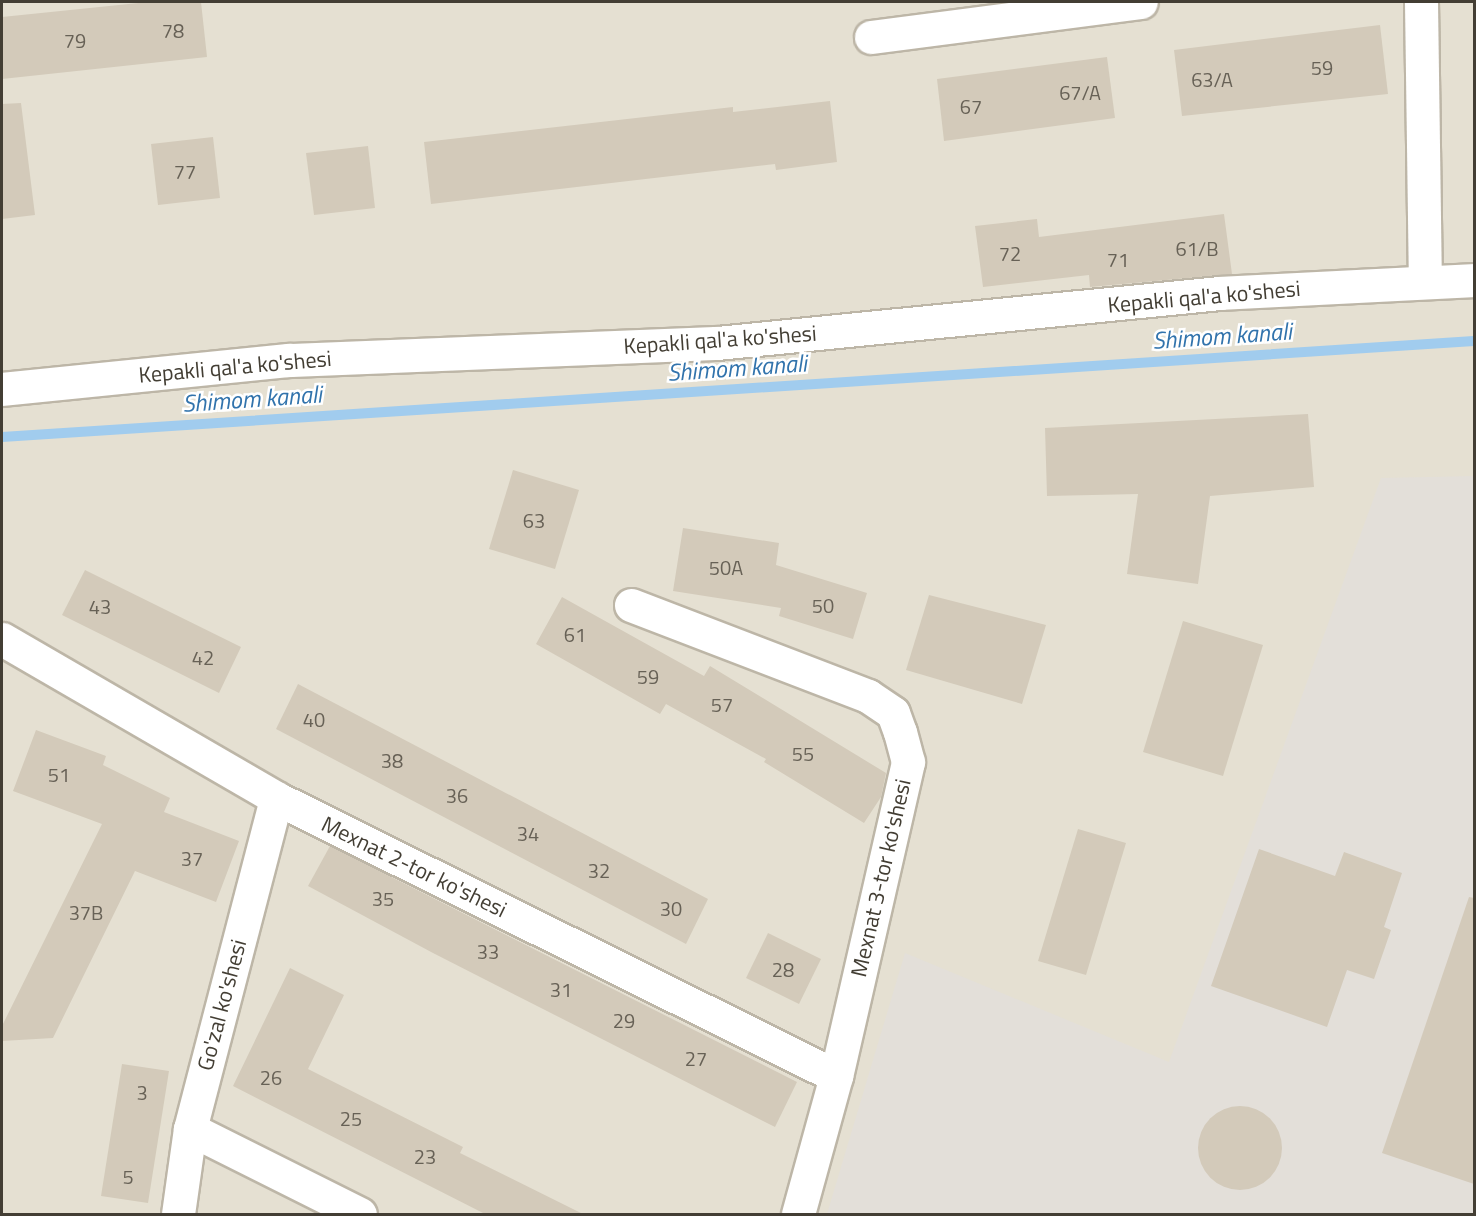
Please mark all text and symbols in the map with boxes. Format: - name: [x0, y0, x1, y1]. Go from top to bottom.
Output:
- house number: 78: [162, 18, 184, 42]
- house number: 79: [64, 28, 86, 52]
- house number: 59: [1311, 55, 1333, 79]
- house number: 63/A: [1191, 67, 1233, 91]
- house number: 67/A: [1059, 80, 1101, 104]
- house number: 67: [960, 94, 982, 118]
- house number: 77: [174, 159, 196, 183]
- house number: 61/B: [1176, 236, 1218, 260]
- house number: 72: [999, 241, 1021, 265]
- house number: 71: [1107, 247, 1129, 271]
- street label: Kepakli qal'a ko'shesi: [1106, 275, 1302, 319]
- water label: Shimom kanali: [1151, 317, 1293, 355]
- street label: Kepakli qal'a ko'shesi: [623, 320, 817, 360]
- street label: Kepakli qal'a ko'shesi: [137, 345, 333, 389]
- water label: Shimom kanali: [666, 349, 808, 387]
- water label: Shimom kanali: [181, 380, 323, 418]
- house number: 63: [523, 508, 545, 532]
- house number: 50A: [709, 555, 743, 579]
- house number: 50: [812, 593, 834, 617]
- house number: 43: [89, 594, 111, 618]
- house number: 61: [564, 622, 586, 646]
- house number: 42: [192, 645, 214, 669]
- house number: 59: [637, 664, 659, 688]
- house number: 57: [711, 692, 733, 716]
- house number: 40: [303, 707, 325, 731]
- house number: 55: [792, 741, 814, 765]
- house number: 38: [381, 748, 403, 772]
- house number: 51: [48, 762, 70, 786]
- street label: Mexnat 3-tor ko'shesi: [845, 776, 917, 980]
- house number: 36: [446, 783, 468, 807]
- street label: Mexnat 2-tor ko'shesi: [317, 811, 511, 923]
- house number: 34: [517, 821, 539, 845]
- house number: 37: [181, 846, 203, 870]
- house number: 32: [588, 858, 610, 882]
- house number: 35: [372, 886, 394, 910]
- house number: 30: [660, 896, 682, 920]
- house number: 37B: [69, 900, 103, 924]
- street label: Go'zal ko'shesi: [192, 937, 252, 1073]
- house number: 33: [477, 939, 499, 963]
- house number: 28: [772, 957, 794, 981]
- house number: 31: [550, 977, 572, 1001]
- house number: 29: [613, 1008, 635, 1032]
- house number: 27: [685, 1046, 707, 1070]
- house number: 26: [260, 1065, 282, 1089]
- house number: 3: [136, 1080, 148, 1104]
- house number: 25: [340, 1106, 362, 1130]
- house number: 23: [414, 1144, 436, 1168]
- house number: 5: [122, 1164, 134, 1188]

